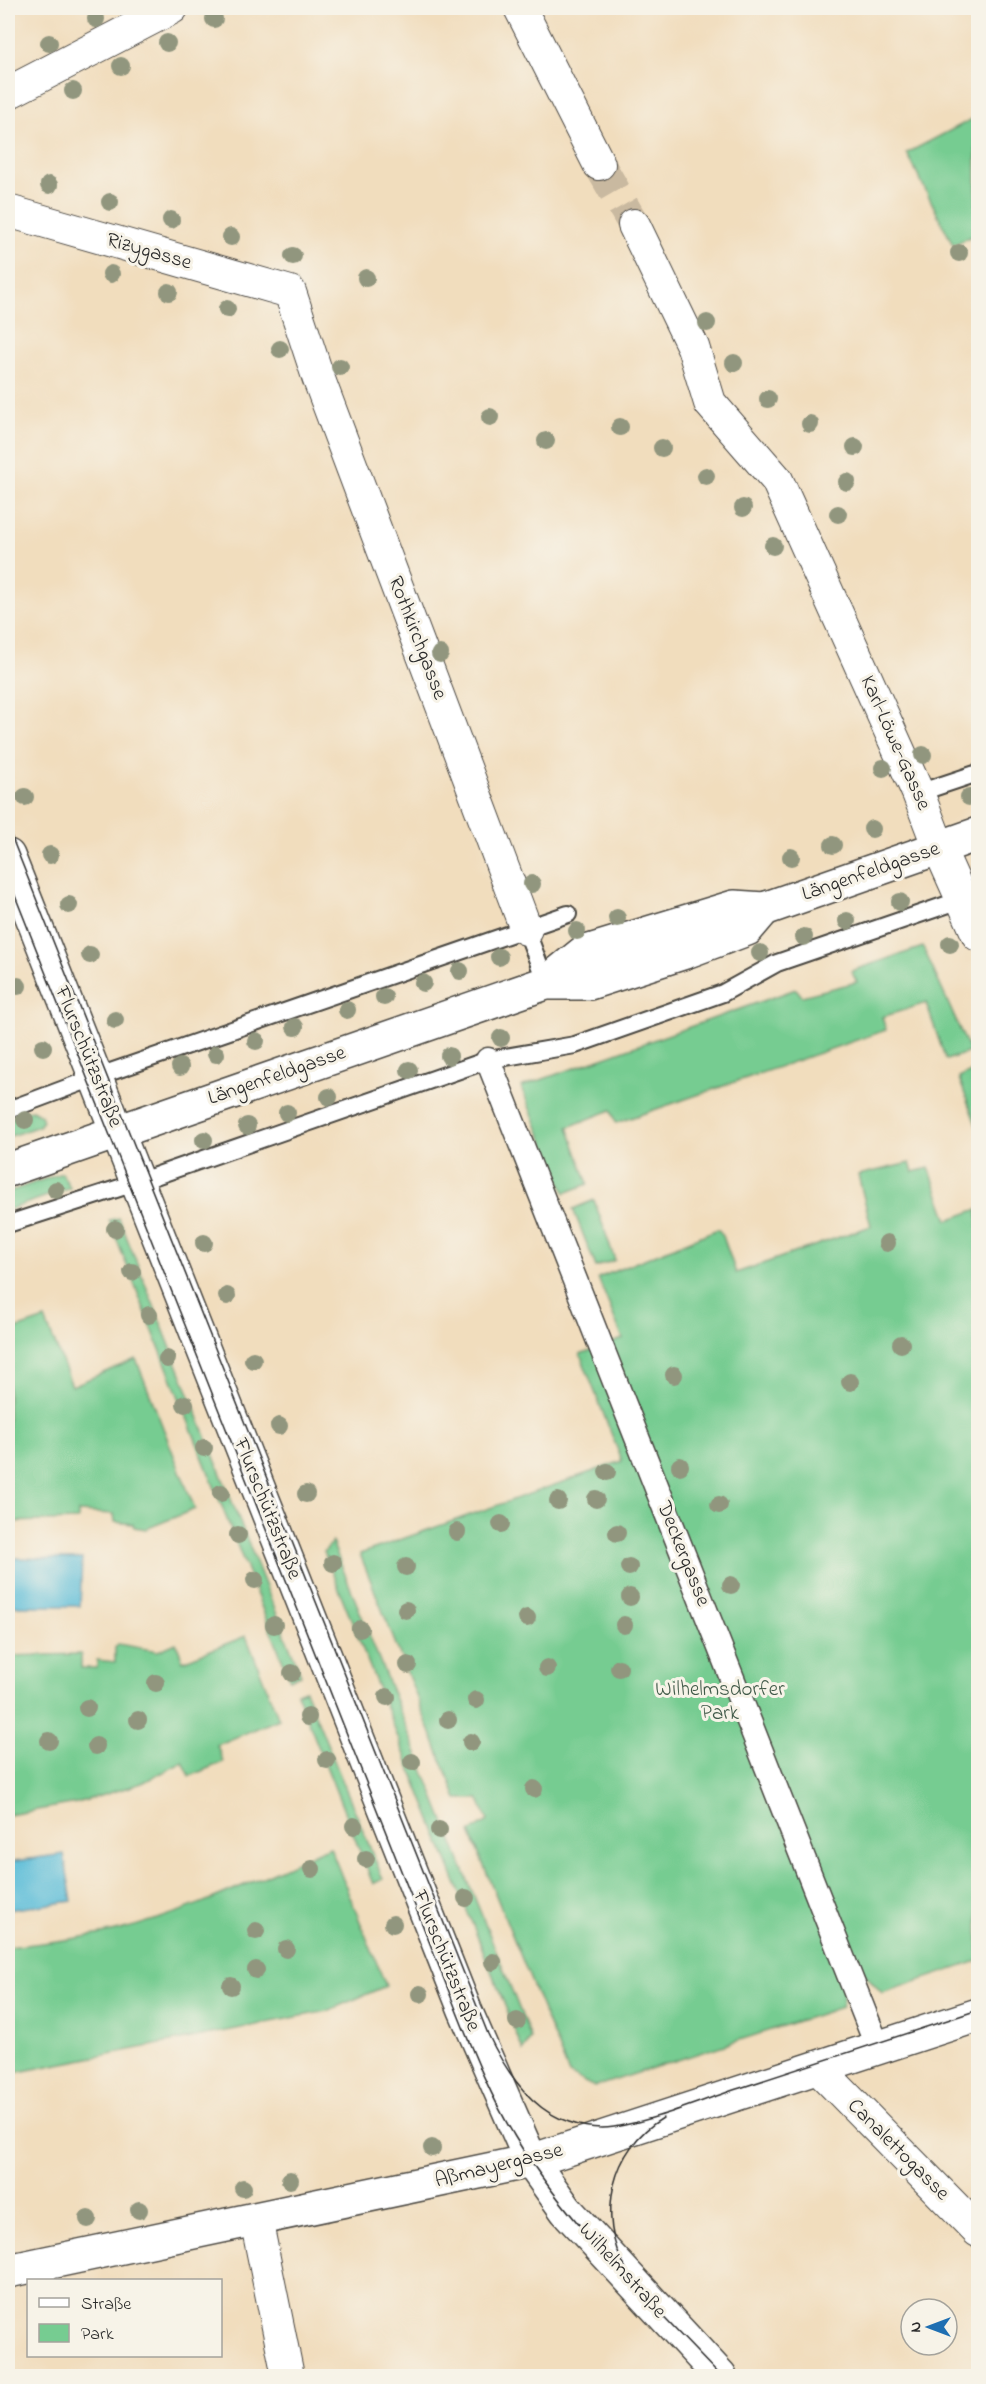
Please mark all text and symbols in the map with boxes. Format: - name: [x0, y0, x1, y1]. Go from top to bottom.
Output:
- street label: Rizygasse: [102, 226, 196, 281]
- street label: Rothkirchgasse: [378, 572, 454, 705]
- street label: Karl-Löwe-Gasse: [852, 671, 938, 816]
- street label: Längenfeldgasse: [798, 834, 945, 912]
- street label: Flurschützstraße: [46, 981, 130, 1132]
- street label: Längenfeldgasse: [204, 1038, 351, 1116]
- street label: Flurschützstraße: [225, 1433, 309, 1584]
- street label: Deckergasse: [646, 1496, 718, 1612]
- park label: Wilhelmsdorfer Park: [655, 1675, 785, 1729]
- street label: Flurschützstraße: [404, 1885, 488, 2036]
- street label: Canalettogasse: [839, 2092, 956, 2210]
- street label: Aßmayergasse: [432, 2135, 567, 2198]
- street label: Wilhelmstraße: [571, 2216, 674, 2326]
- legend: [27, 2279, 222, 2357]
- text: Straße: [81, 2292, 132, 2318]
- north arrow: [899, 2297, 959, 2357]
- text: N: [904, 2321, 928, 2332]
- text: Park: [81, 2322, 114, 2348]

